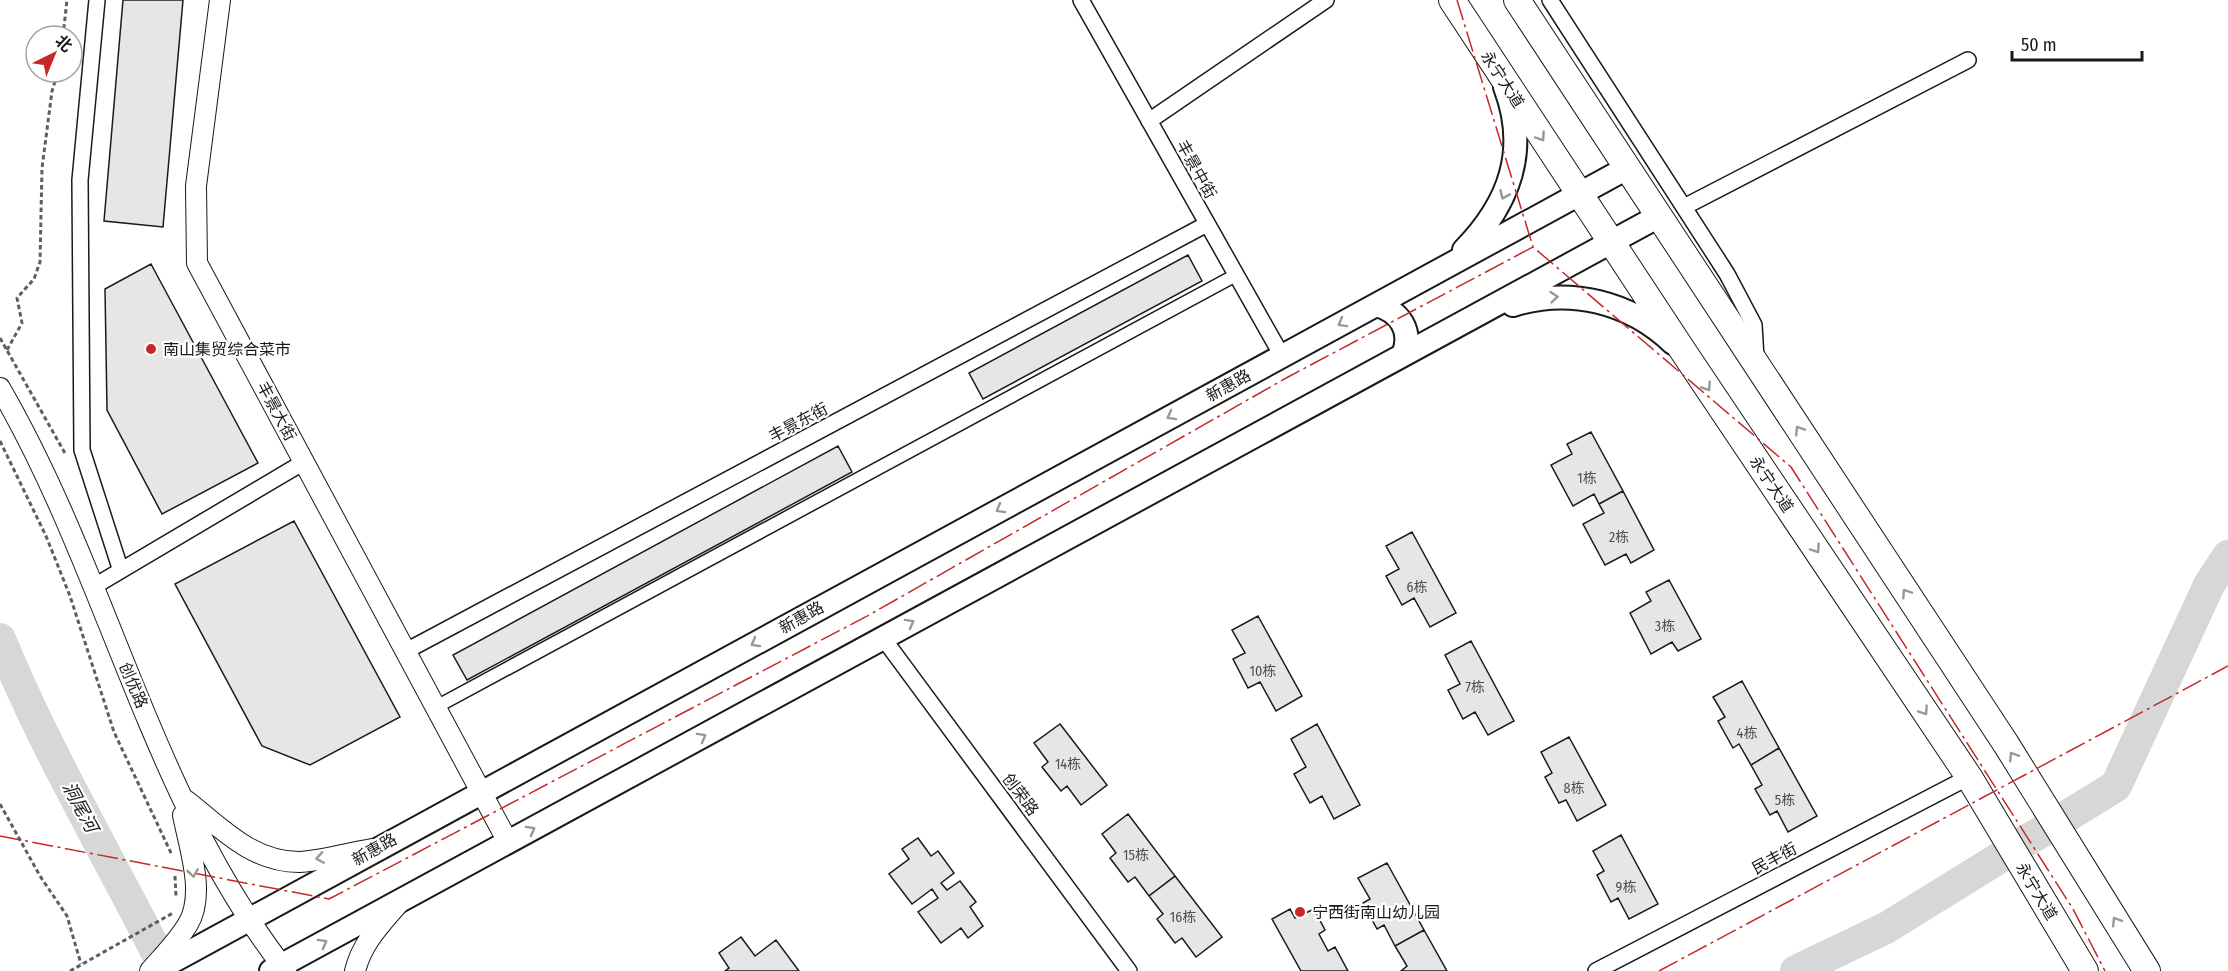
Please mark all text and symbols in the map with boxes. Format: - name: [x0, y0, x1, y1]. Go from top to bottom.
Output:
- north arrow: [24, 24, 84, 84]
- scale bar: [2012, 24, 2142, 62]
- text: 北: [52, 31, 76, 56]
- text: 50 m: [2021, 34, 2057, 56]
- street label: 永宁大道: [1477, 47, 1528, 111]
- one-way arrow: [1534, 131, 1546, 141]
- street label: 丰景中街: [1173, 137, 1220, 202]
- one-way arrow: [1500, 188, 1512, 199]
- one-way arrow: [1549, 291, 1558, 304]
- one-way arrow: [1338, 316, 1348, 327]
- place label: 南山集贸综合菜市: [163, 340, 291, 359]
- marker: 南山集贸综合菜市: [144, 342, 158, 356]
- street label: 新惠路: [1203, 365, 1254, 405]
- street label: 丰景大街: [253, 379, 300, 444]
- one-way arrow: [1700, 380, 1711, 391]
- street label: 丰景东街: [766, 399, 831, 446]
- one-way arrow: [1167, 409, 1177, 420]
- one-way arrow: [1795, 425, 1806, 436]
- street label: 永宁大道: [1746, 452, 1797, 516]
- house number: 1栋: [1577, 470, 1597, 487]
- one-way arrow: [995, 502, 1006, 513]
- house number: 2栋: [1609, 529, 1629, 546]
- one-way arrow: [1808, 543, 1820, 553]
- house number: 6栋: [1407, 579, 1427, 596]
- one-way arrow: [1902, 588, 1913, 599]
- street label: 新惠路: [776, 597, 827, 637]
- house number: 3栋: [1655, 618, 1675, 635]
- one-way arrow: [904, 619, 915, 630]
- one-way arrow: [750, 636, 761, 647]
- street label: 创优路: [115, 659, 152, 711]
- house number: 10栋: [1250, 663, 1276, 680]
- house number: 7栋: [1465, 679, 1485, 696]
- one-way arrow: [1917, 704, 1928, 715]
- house number: 4栋: [1737, 725, 1757, 742]
- one-way arrow: [696, 733, 706, 744]
- one-way arrow: [2009, 752, 2020, 763]
- house number: 14栋: [1055, 756, 1081, 773]
- street label: 创荣路: [999, 769, 1043, 819]
- water label: 洞尾河: [58, 778, 104, 839]
- house number: 8栋: [1564, 780, 1585, 797]
- house number: 5栋: [1775, 792, 1795, 809]
- one-way arrow: [525, 826, 535, 837]
- street label: 新惠路: [349, 829, 400, 869]
- street label: 民丰街: [1749, 839, 1800, 878]
- house number: 15栋: [1123, 847, 1149, 864]
- one-way arrow: [315, 852, 325, 864]
- street label: 永宁大道: [2012, 859, 2061, 924]
- one-way arrow: [187, 868, 199, 877]
- house number: 9栋: [1616, 879, 1636, 896]
- place label: 宁西街南山幼儿园: [1312, 903, 1440, 922]
- marker: 宁西街南山幼儿园: [1293, 905, 1307, 919]
- house number: 16栋: [1170, 909, 1196, 926]
- one-way arrow: [2112, 917, 2123, 928]
- one-way arrow: [316, 939, 327, 950]

